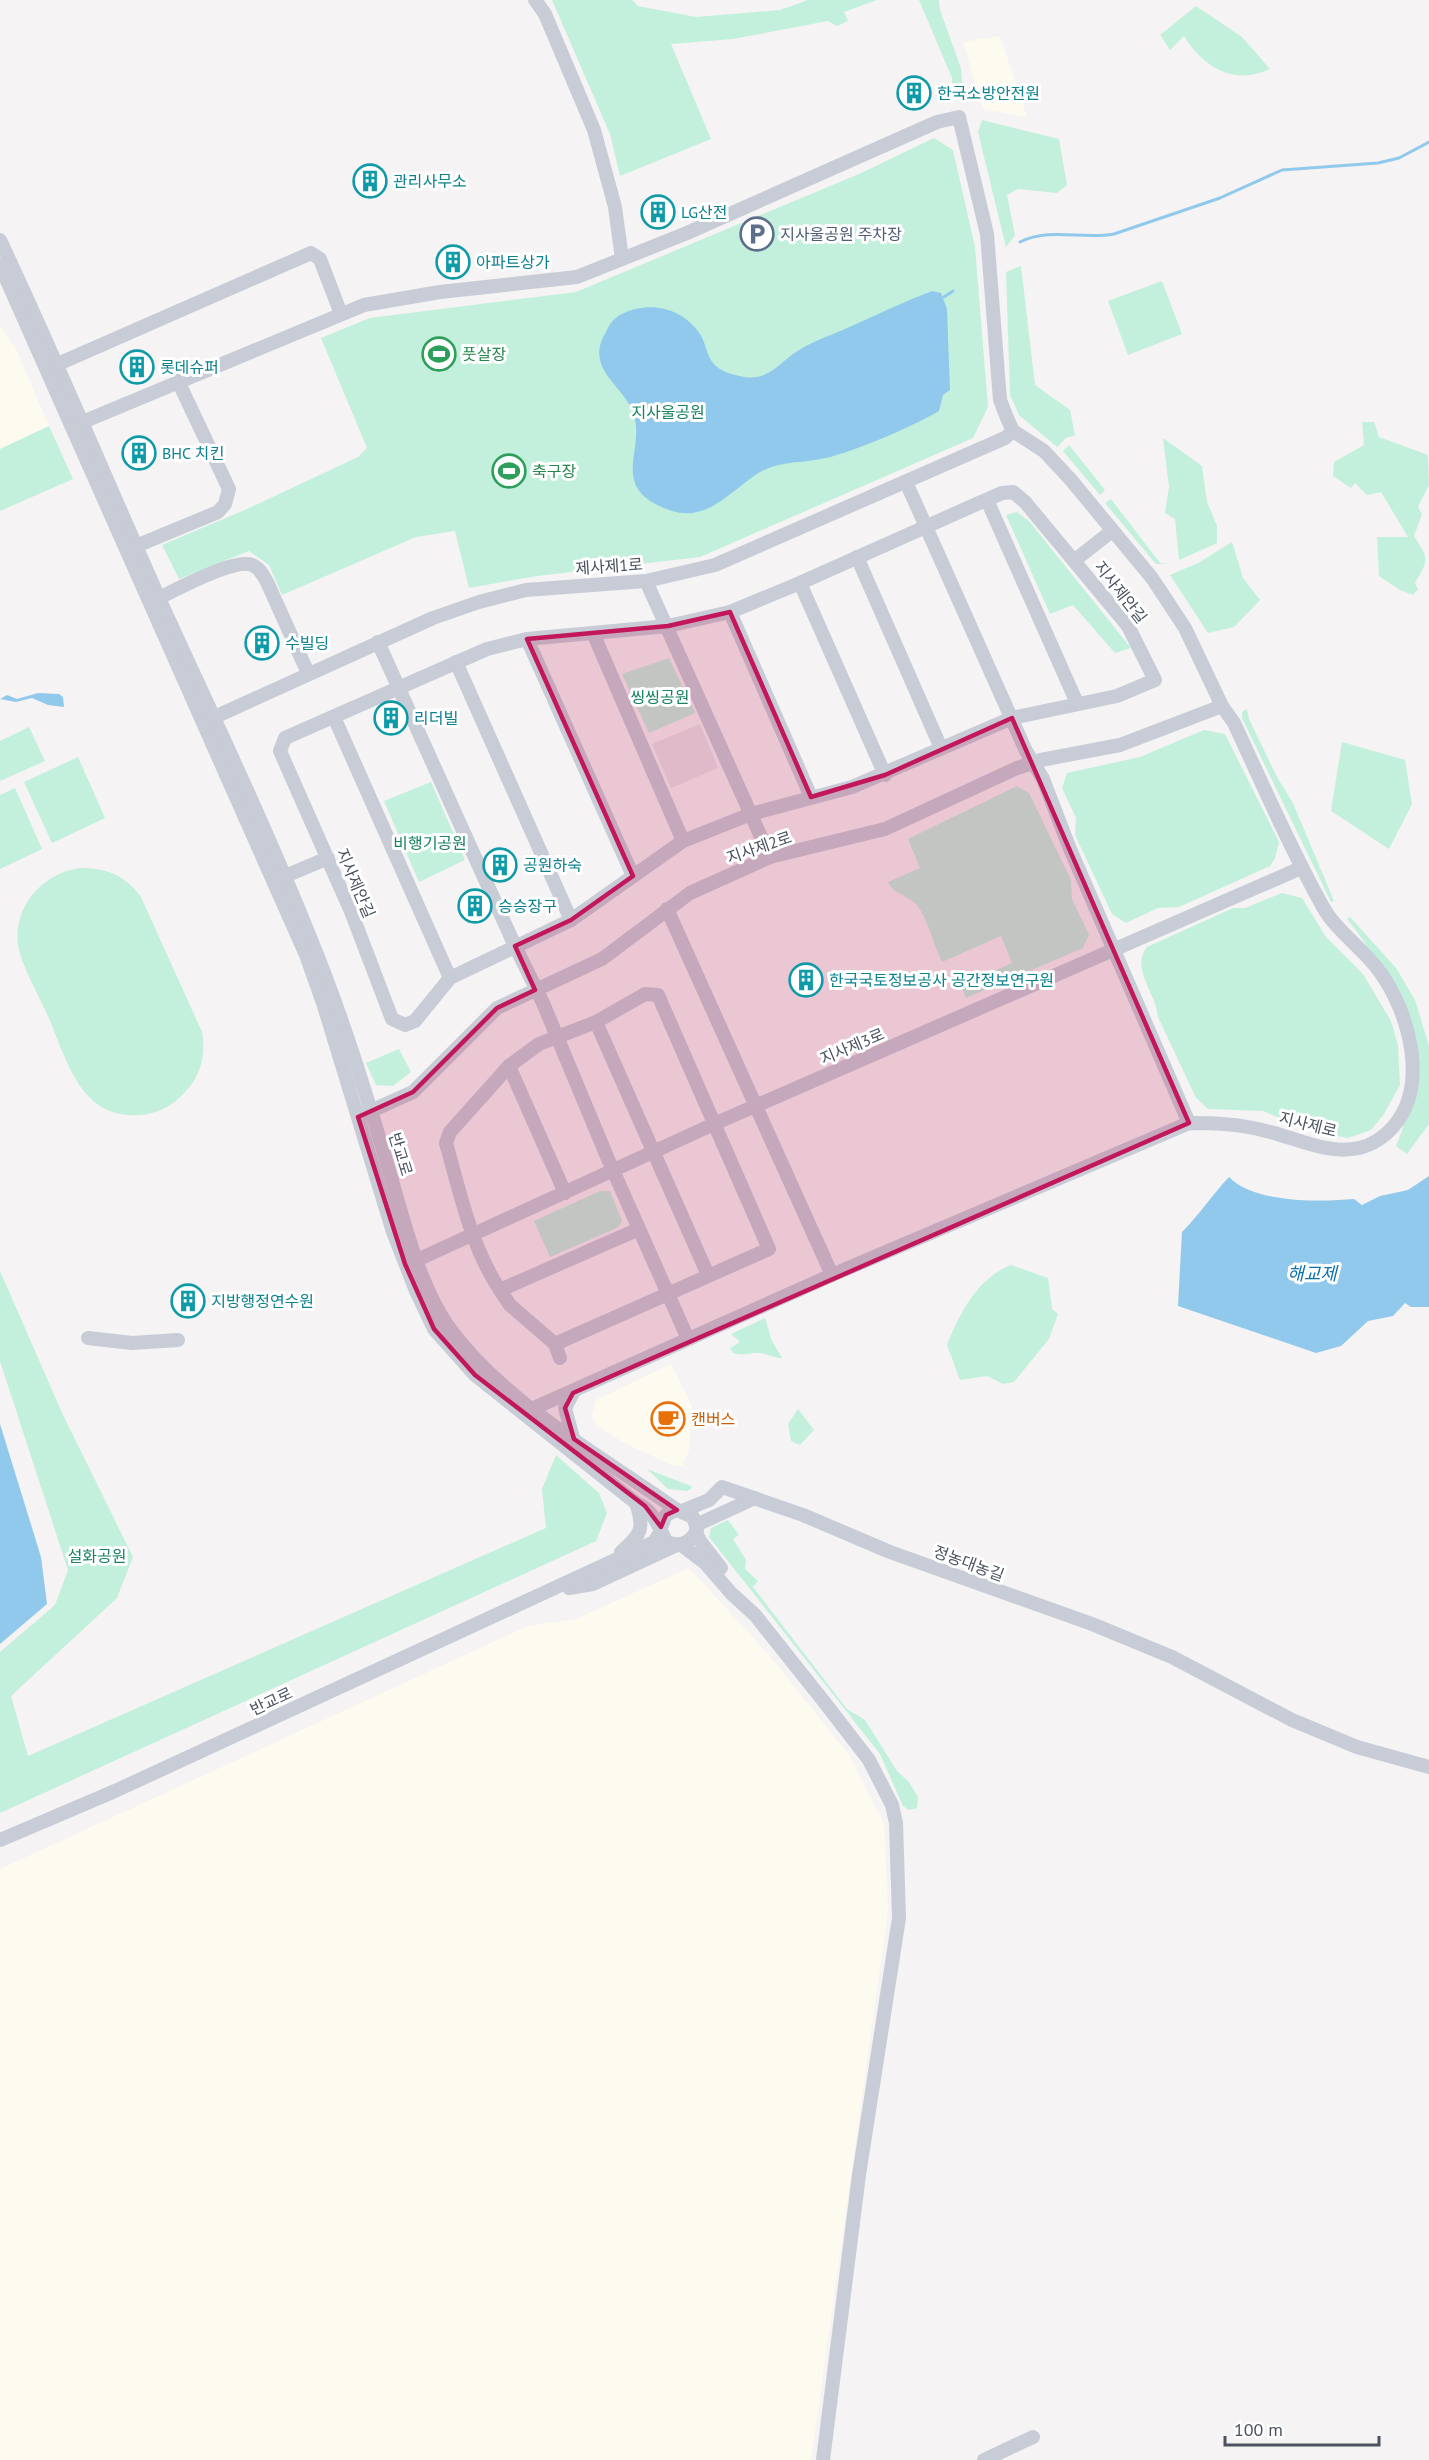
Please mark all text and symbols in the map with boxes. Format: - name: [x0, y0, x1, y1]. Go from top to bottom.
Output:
- building icon: 한국소방안전원: [896, 75, 932, 111]
- place label: 한국소방안전원: [937, 83, 1040, 103]
- building icon: 관리사무소: [352, 163, 388, 199]
- place label: 관리사무소: [393, 171, 467, 191]
- building icon: LG산전: [640, 194, 676, 230]
- place label: LG산전: [681, 202, 727, 222]
- parking icon: 지사울공원 주차장: [739, 216, 775, 252]
- place label: 지사울공원 주차장: [780, 224, 902, 244]
- building icon: 아파트상가: [435, 244, 471, 280]
- place label: 아파트상가: [476, 252, 550, 272]
- sports icon: 풋살장: [421, 336, 457, 372]
- place label: 풋살장: [462, 344, 506, 364]
- building icon: 롯데슈퍼: [119, 349, 155, 385]
- place label: 롯데슈퍼: [160, 357, 219, 377]
- park label: 지사울공원: [631, 402, 705, 422]
- building icon: BHC 치킨: [121, 435, 157, 471]
- place label: BHC 치킨: [162, 443, 224, 463]
- sports icon: 축구장: [491, 453, 527, 489]
- place label: 축구장: [532, 461, 576, 481]
- street label: 제사제1로: [575, 554, 644, 578]
- street label: 지사제안길: [1090, 557, 1152, 627]
- building icon: 수빌딩: [244, 625, 280, 661]
- place label: 수빌딩: [285, 633, 329, 653]
- park label: 씽씽공원: [631, 687, 689, 707]
- building icon: 리더빌: [373, 700, 409, 736]
- place label: 리더빌: [414, 708, 458, 728]
- street label: 지사제2로: [724, 826, 794, 867]
- park label: 비행기공원: [393, 833, 467, 853]
- street label: 지사제안길: [332, 845, 380, 921]
- building icon: 공원하숙: [482, 847, 518, 883]
- place label: 공원하숙: [523, 855, 582, 875]
- building icon: 승승장구: [457, 888, 493, 924]
- place label: 승승장구: [498, 896, 557, 916]
- building icon: 한국국토정보공사 공간정보연구원: [788, 962, 824, 998]
- place label: 한국국토정보공사 공간정보연구원: [829, 970, 1054, 990]
- street label: 지사제3로: [817, 1023, 887, 1068]
- street label: 지사제로: [1277, 1107, 1339, 1141]
- street label: 반교로: [385, 1130, 417, 1178]
- water label: 해교제: [1287, 1262, 1339, 1285]
- building icon: 지방행정연수원: [170, 1283, 206, 1319]
- place label: 지방행정연수원: [211, 1291, 314, 1311]
- cafe icon: 캔버스: [650, 1401, 686, 1437]
- place label: 캔버스: [691, 1409, 735, 1429]
- street label: 정농대농길: [931, 1541, 1007, 1585]
- park label: 설화공원: [68, 1546, 126, 1566]
- street label: 반교로: [247, 1682, 295, 1719]
- scale bar: [1225, 2409, 1380, 2447]
- text: 100 m: [1234, 2418, 1283, 2441]

